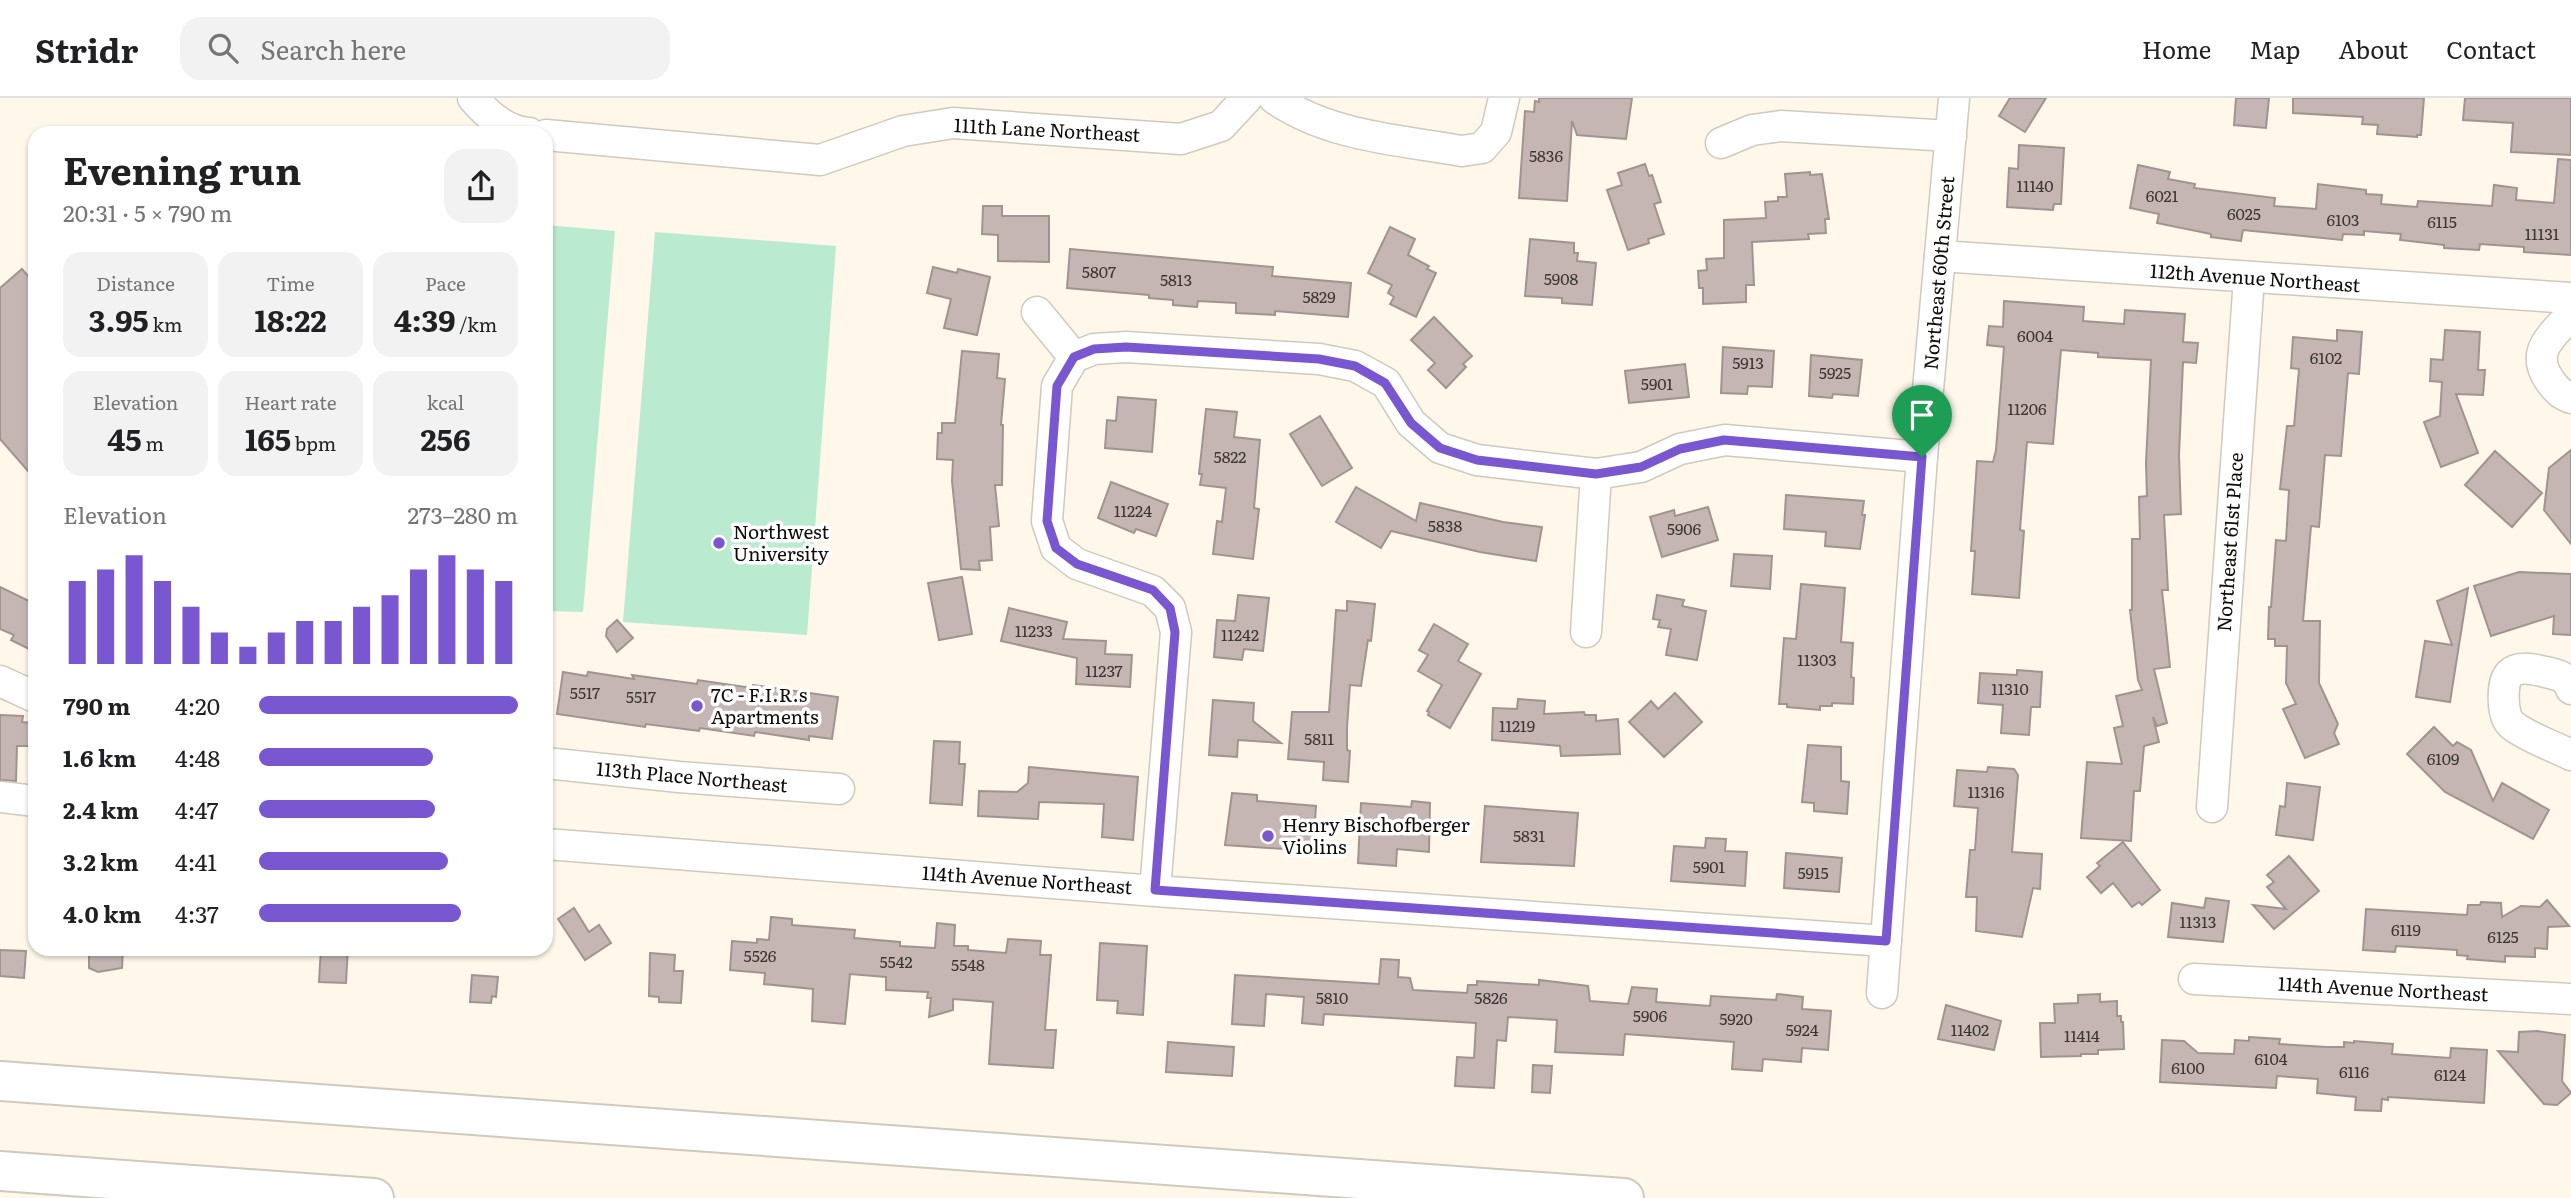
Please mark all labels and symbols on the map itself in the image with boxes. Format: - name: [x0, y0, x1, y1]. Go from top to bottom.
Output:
- street label: 111th Lane Northeast: [953, 110, 1141, 148]
- house number: 5836: [1529, 143, 1564, 167]
- house number: 11140: [2017, 173, 2053, 197]
- street label: Northeast 60th Street: [1916, 175, 1960, 371]
- house number: 6021: [2146, 183, 2179, 207]
- house number: 6025: [2227, 201, 2261, 225]
- house number: 6103: [2327, 207, 2359, 231]
- house number: 6115: [2427, 209, 2457, 233]
- house number: 11131: [2525, 221, 2560, 245]
- street label: 112th Avenue Northeast: [2149, 256, 2361, 298]
- house number: 5807: [1082, 259, 1116, 283]
- house number: 5908: [1544, 266, 1578, 290]
- house number: 5813: [1160, 267, 1192, 291]
- house number: 5829: [1302, 284, 1336, 308]
- house number: 6004: [2017, 323, 2053, 347]
- house number: 6102: [2310, 345, 2342, 369]
- house number: 5913: [1732, 350, 1764, 374]
- house number: 5925: [1819, 360, 1851, 384]
- house number: 5901: [1641, 371, 1674, 395]
- pin: [1892, 385, 1952, 457]
- house number: 11206: [2008, 396, 2047, 420]
- house number: 5822: [1214, 444, 1246, 468]
- street label: Northeast 61st Place: [2209, 451, 2249, 633]
- house number: 11224: [1114, 498, 1152, 522]
- house number: 5838: [1428, 513, 1462, 537]
- house number: 5906: [1667, 516, 1702, 540]
- place label: Northwest University: [733, 517, 829, 567]
- marker: Northwest University: [711, 535, 727, 551]
- house number: 11233: [1015, 618, 1053, 642]
- house number: 11242: [1221, 622, 1259, 646]
- house number: 11303: [1797, 647, 1837, 671]
- house number: 11237: [1085, 658, 1123, 682]
- house number: 11310: [1991, 676, 2029, 700]
- house number: 5517: [570, 680, 600, 704]
- place label: 7C - F.I.R.s Apartments: [711, 680, 819, 730]
- house number: 5517: [626, 684, 656, 708]
- marker: 7C - F.I.R.s Apartments: [689, 698, 705, 714]
- house number: 11219: [1499, 713, 1535, 737]
- house number: 5811: [1304, 726, 1334, 750]
- house number: 6109: [2427, 746, 2459, 770]
- street label: 113th Place Northeast: [595, 754, 789, 798]
- house number: 11316: [1968, 779, 2005, 803]
- place label: Henry Bischofberger Violins: [1282, 810, 1470, 860]
- house number: 5831: [1513, 823, 1546, 847]
- marker: Henry Bischofberger Violins: [1260, 828, 1276, 844]
- house number: 5901: [1693, 854, 1726, 878]
- street label: 114th Avenue Northeast: [921, 858, 1133, 900]
- house number: 5915: [1797, 860, 1829, 884]
- house number: 11313: [2180, 909, 2216, 933]
- house number: 6119: [2391, 917, 2421, 941]
- house number: 6125: [2487, 924, 2519, 948]
- house number: 5526: [744, 943, 777, 967]
- house number: 5542: [879, 949, 913, 973]
- house number: 5548: [951, 952, 985, 976]
- street label: 114th Avenue Northeast: [2277, 969, 2489, 1008]
- house number: 5810: [1316, 985, 1348, 1009]
- house number: 5826: [1474, 985, 1508, 1009]
- house number: 5906: [1633, 1003, 1668, 1027]
- house number: 5920: [1719, 1006, 1753, 1030]
- house number: 5924: [1785, 1017, 1819, 1041]
- house number: 11402: [1951, 1017, 1989, 1041]
- house number: 11414: [2064, 1023, 2100, 1047]
- house number: 6104: [2254, 1046, 2288, 1070]
- house number: 6100: [2171, 1055, 2205, 1079]
- house number: 6116: [2339, 1059, 2370, 1083]
- house number: 6124: [2434, 1062, 2466, 1086]

